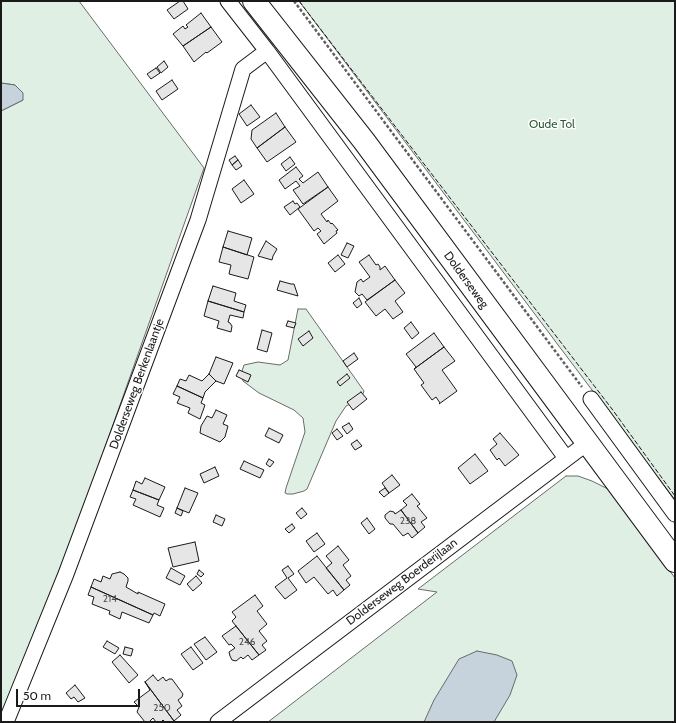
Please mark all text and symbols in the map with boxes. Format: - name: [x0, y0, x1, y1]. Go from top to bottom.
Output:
- park label: Oude Tol: [529, 117, 575, 131]
- street label: Dolderseweg: [441, 249, 491, 311]
- street label: Dolderseweg Berkenlaantje: [107, 317, 167, 451]
- house number: 238: [400, 515, 416, 527]
- street label: Dolderseweg Boerderijlaan: [344, 535, 460, 629]
- house number: 214: [103, 593, 117, 605]
- house number: 246: [239, 636, 255, 648]
- scale bar: [18, 681, 142, 707]
- text: 50 m: [23, 688, 51, 703]
- house number: 250: [153, 702, 171, 714]

